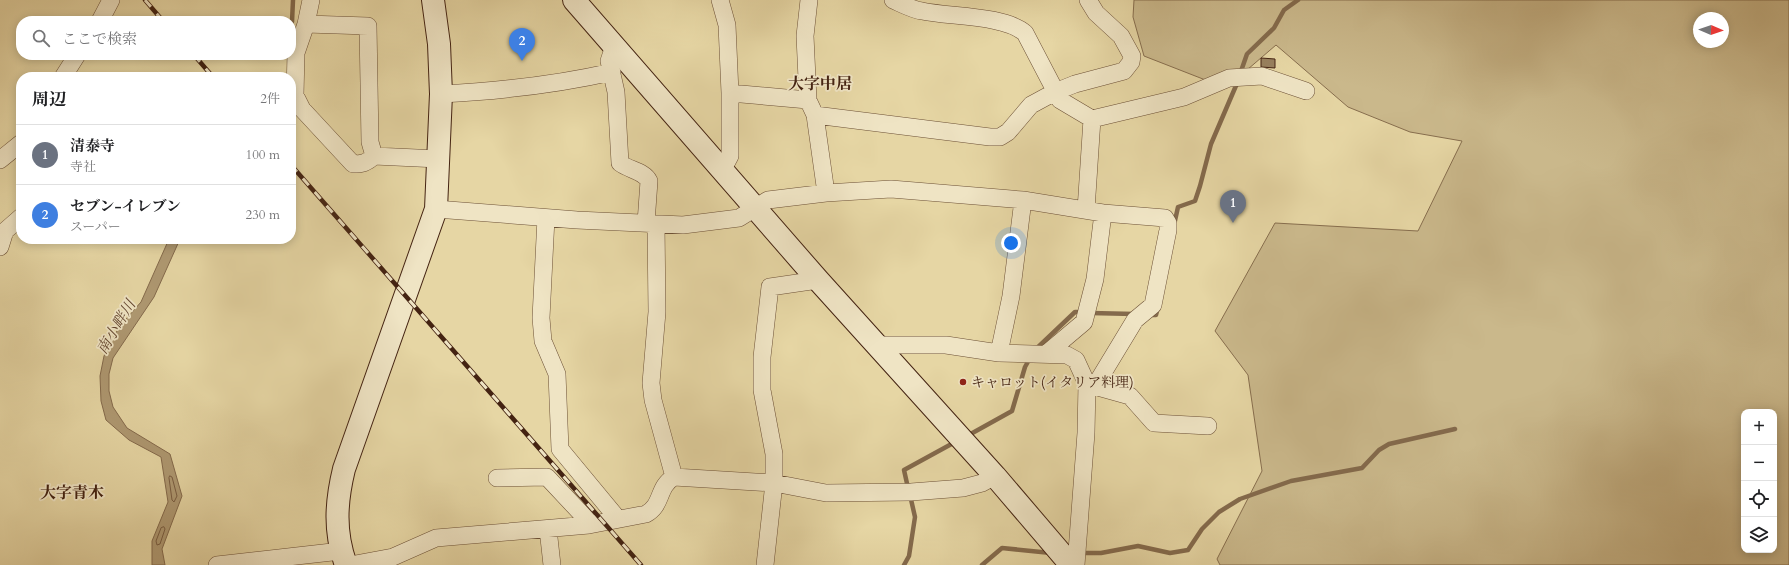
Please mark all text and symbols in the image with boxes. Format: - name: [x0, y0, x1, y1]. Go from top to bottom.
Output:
- north arrow: [1693, 12, 1729, 48]
- search box: [16, 16, 296, 60]
- icon: search: [30, 27, 52, 49]
- pin: 2: [509, 28, 535, 61]
- text: ここで検索: [62, 29, 137, 49]
- district label: 大字中居: [788, 73, 852, 95]
- text: 周辺: [32, 88, 66, 111]
- text: 2件: [260, 90, 280, 108]
- text: 清泰寺: [70, 136, 115, 156]
- text: 1: [42, 146, 48, 164]
- text: 100 m: [246, 146, 280, 164]
- text: 寺社: [70, 158, 96, 176]
- pin: 1: [1220, 190, 1246, 223]
- text: セブン-イレブン: [70, 196, 181, 216]
- text: 2: [42, 206, 48, 224]
- text: 230 m: [246, 206, 280, 224]
- text: スーパー: [70, 218, 121, 236]
- your location: [1001, 233, 1021, 253]
- water label: 南小畔川: [92, 294, 141, 358]
- place label: キャロット(イタリア料理): [971, 373, 1134, 392]
- marker: キャロット(イタリア料理): [958, 377, 968, 387]
- map controls: [1741, 409, 1777, 553]
- button: +: [1741, 409, 1777, 445]
- button: −: [1741, 445, 1777, 481]
- button: locate: [1741, 481, 1777, 517]
- district label: 大字青木: [40, 482, 104, 504]
- button: layers: [1741, 517, 1777, 553]

